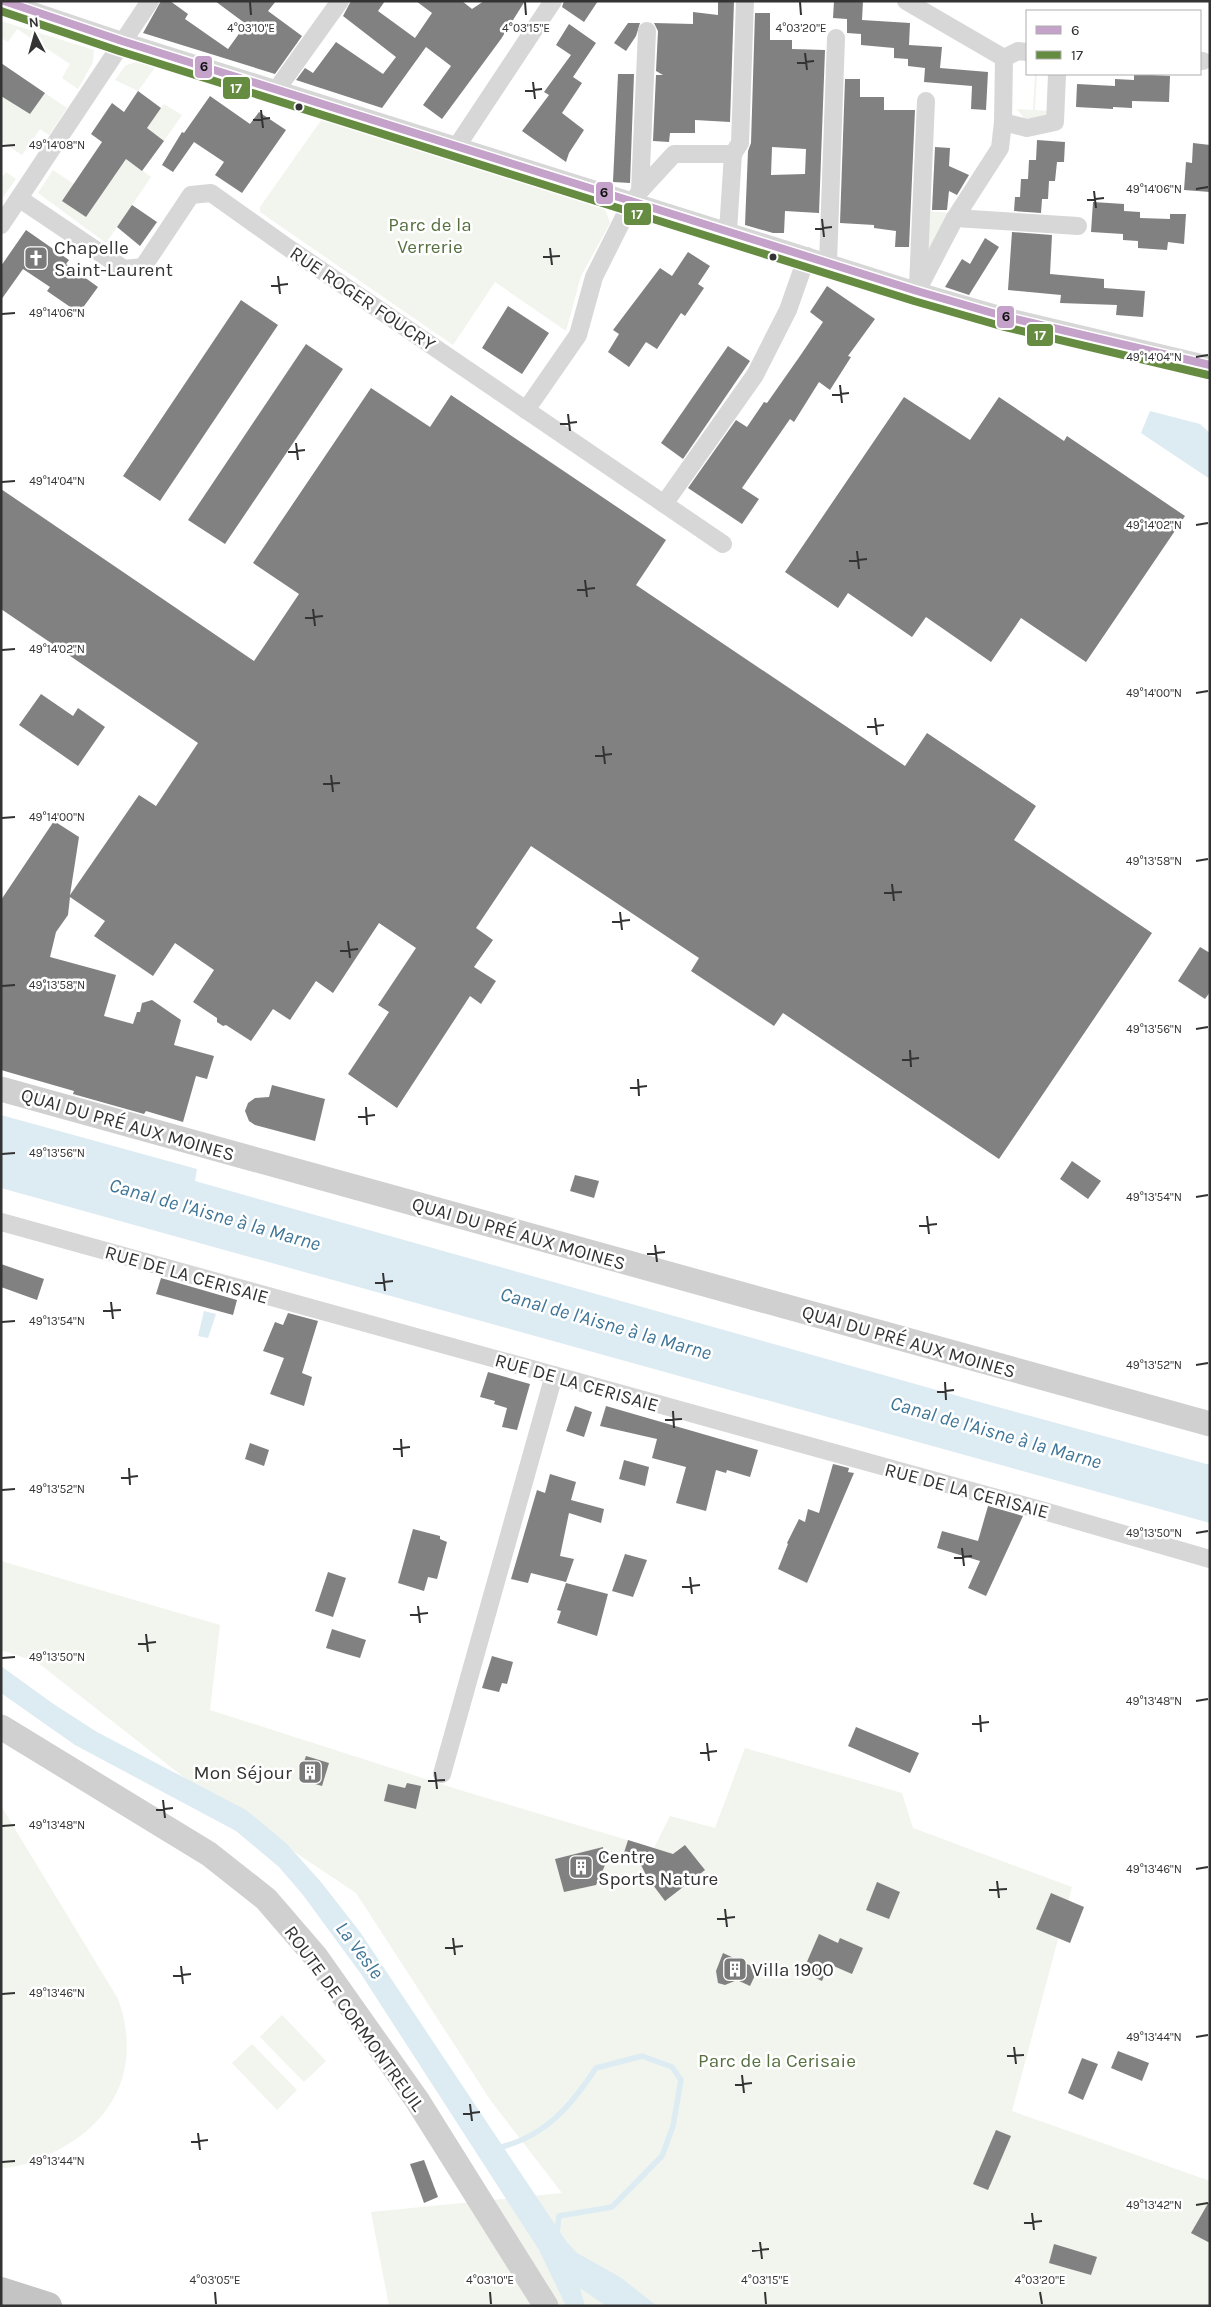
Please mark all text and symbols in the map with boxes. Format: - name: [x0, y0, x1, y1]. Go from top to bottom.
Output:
- north arrow: [10, 10, 60, 60]
- legend: [1026, 10, 1201, 75]
- text: N: [28, 14, 40, 32]
- text: 4°03'10"E: [227, 21, 275, 35]
- text: 4°03'15"E: [502, 21, 550, 35]
- text: 4°03'20"E: [775, 21, 827, 35]
- text: 6: [1071, 21, 1080, 39]
- text: 17: [1071, 46, 1083, 64]
- line badge: 6: [194, 55, 213, 79]
- text: 6: [200, 58, 208, 75]
- line badge: 17: [222, 76, 251, 100]
- text: 17: [230, 80, 242, 97]
- unlabelled marker: [294, 102, 304, 112]
- text: 49°14'08"N: [29, 138, 85, 152]
- line badge: 6: [595, 181, 614, 205]
- text: 49°14'06"N: [1126, 182, 1182, 196]
- text: 6: [600, 184, 608, 201]
- line badge: 17: [623, 202, 652, 226]
- text: 17: [631, 206, 643, 223]
- park label: Parc de la Verrerie: [388, 214, 472, 258]
- place label: Chapelle Saint-Laurent: [54, 237, 173, 281]
- street label: RUE ROGER FOUCRY: [286, 242, 440, 356]
- church icon: Chapelle Saint-Laurent: [23, 245, 49, 271]
- unlabelled marker: [768, 252, 778, 262]
- line badge: 6: [996, 305, 1015, 329]
- text: 49°14'06"N: [29, 306, 85, 320]
- text: 6: [1002, 308, 1010, 325]
- line badge: 17: [1026, 323, 1054, 347]
- text: 17: [1034, 327, 1046, 344]
- text: 49°14'04"N: [1126, 350, 1182, 364]
- text: 49°14'04"N: [29, 474, 85, 488]
- text: 49°14'02"N: [1126, 518, 1182, 532]
- text: 49°14'02"N: [29, 642, 85, 656]
- text: 49°14'00"N: [1126, 686, 1182, 700]
- text: 49°14'00"N: [29, 810, 85, 824]
- text: 49°13'58"N: [1126, 854, 1182, 868]
- text: 49°13'58"N: [29, 978, 85, 992]
- text: 49°13'56"N: [1126, 1022, 1182, 1036]
- street label: QUAI DU PRÉ AUX MOINES: [18, 1083, 237, 1166]
- text: 49°13'56"N: [29, 1146, 85, 1160]
- water label: Canal de l'Aisne à la Marne: [107, 1173, 323, 1256]
- text: 49°13'54"N: [1126, 1190, 1182, 1204]
- street label: QUAI DU PRÉ AUX MOINES: [409, 1192, 628, 1275]
- street label: RUE DE LA CERISAIE: [102, 1241, 271, 1309]
- water label: Canal de l'Aisne à la Marne: [498, 1282, 714, 1365]
- street label: QUAI DU PRÉ AUX MOINES: [799, 1300, 1018, 1383]
- text: 49°13'54"N: [29, 1314, 85, 1328]
- street label: RUE DE LA CERISAIE: [492, 1349, 661, 1417]
- text: 49°13'52"N: [1126, 1358, 1182, 1372]
- water label: Canal de l'Aisne à la Marne: [888, 1391, 1104, 1474]
- street label: RUE DE LA CERISAIE: [882, 1458, 1051, 1523]
- text: 49°13'52"N: [29, 1482, 85, 1496]
- text: 49°13'50"N: [1126, 1526, 1182, 1540]
- text: 49°13'50"N: [29, 1650, 85, 1664]
- text: 49°13'48"N: [1126, 1694, 1182, 1708]
- building icon: Mon Séjour: [297, 1759, 323, 1785]
- place label: Mon Séjour: [194, 1762, 292, 1784]
- text: 49°13'48"N: [29, 1818, 85, 1832]
- place label: Centre Sports Nature: [598, 1846, 718, 1890]
- building icon: Centre Sports Nature: [568, 1854, 594, 1880]
- text: 49°13'46"N: [1126, 1862, 1182, 1876]
- water label: La Vesle: [331, 1917, 388, 1983]
- street label: ROUTE DE CORMONTREUIL: [279, 1921, 429, 2116]
- building icon: Villa 1900: [722, 1956, 748, 1982]
- place label: Villa 1900: [752, 1959, 834, 1981]
- text: 49°13'46"N: [29, 1986, 85, 2000]
- text: 49°13'44"N: [1126, 2030, 1182, 2044]
- park label: Parc de la Cerisaie: [698, 2050, 856, 2072]
- text: 49°13'44"N: [29, 2154, 85, 2168]
- text: 49°13'42"N: [1126, 2198, 1182, 2212]
- text: 4°03'05"E: [190, 2273, 240, 2287]
- text: 4°03'10"E: [466, 2273, 514, 2287]
- text: 4°03'15"E: [741, 2273, 789, 2287]
- text: 4°03'20"E: [1014, 2273, 1066, 2287]

